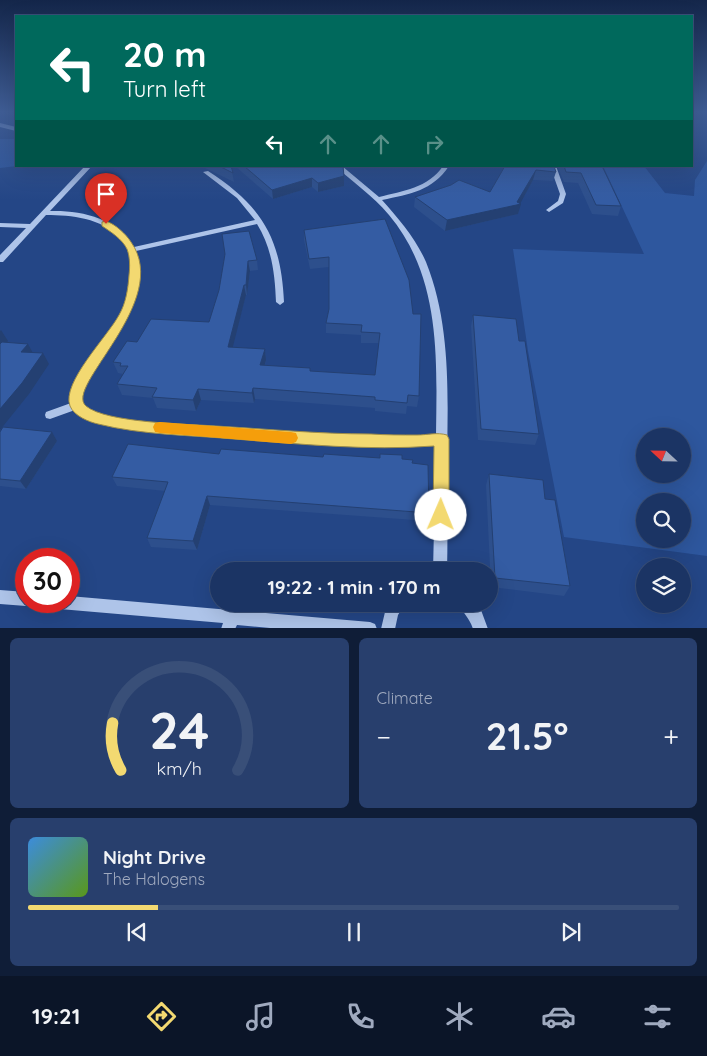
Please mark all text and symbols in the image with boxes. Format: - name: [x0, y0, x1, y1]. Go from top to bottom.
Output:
- text: 20 m: [123, 32, 206, 76]
- icon: left: [40, 35, 105, 100]
- text: Turn left: [123, 75, 206, 103]
- icon: left: [261, 130, 289, 158]
- icon: ahead: [314, 130, 342, 158]
- icon: ahead: [367, 130, 395, 158]
- icon: right: [420, 130, 448, 158]
- pin: [85, 173, 127, 224]
- icon: arrive: [92, 180, 120, 208]
- north arrow: [636, 428, 691, 482]
- map controls: [636, 428, 691, 613]
- position arrow: [414, 488, 466, 540]
- button: search: [636, 493, 691, 548]
- speed limit sign: 30: [15, 548, 80, 613]
- button: layers: [636, 558, 691, 613]
- text: 19:22 · 1 min · 170 m: [267, 575, 441, 599]
- text: Climate: [377, 688, 433, 708]
- text: 24: [149, 697, 209, 762]
- text: 21.5°: [486, 712, 568, 760]
- text: −: [377, 719, 391, 754]
- text: +: [663, 719, 679, 754]
- text: km/h: [157, 757, 202, 779]
- text: Night Drive: [103, 845, 206, 869]
- text: The Halogens: [103, 869, 205, 889]
- icon: previous: [123, 918, 151, 946]
- icon: pause: [340, 918, 368, 946]
- icon: next: [557, 918, 585, 946]
- icon: directions: [144, 999, 179, 1034]
- icon: music: [243, 999, 278, 1034]
- icon: phone: [343, 999, 378, 1034]
- icon: climate: [442, 999, 477, 1034]
- icon: car: [541, 999, 576, 1034]
- icon: filters: [640, 999, 675, 1034]
- text: 19:21: [32, 1002, 80, 1030]

